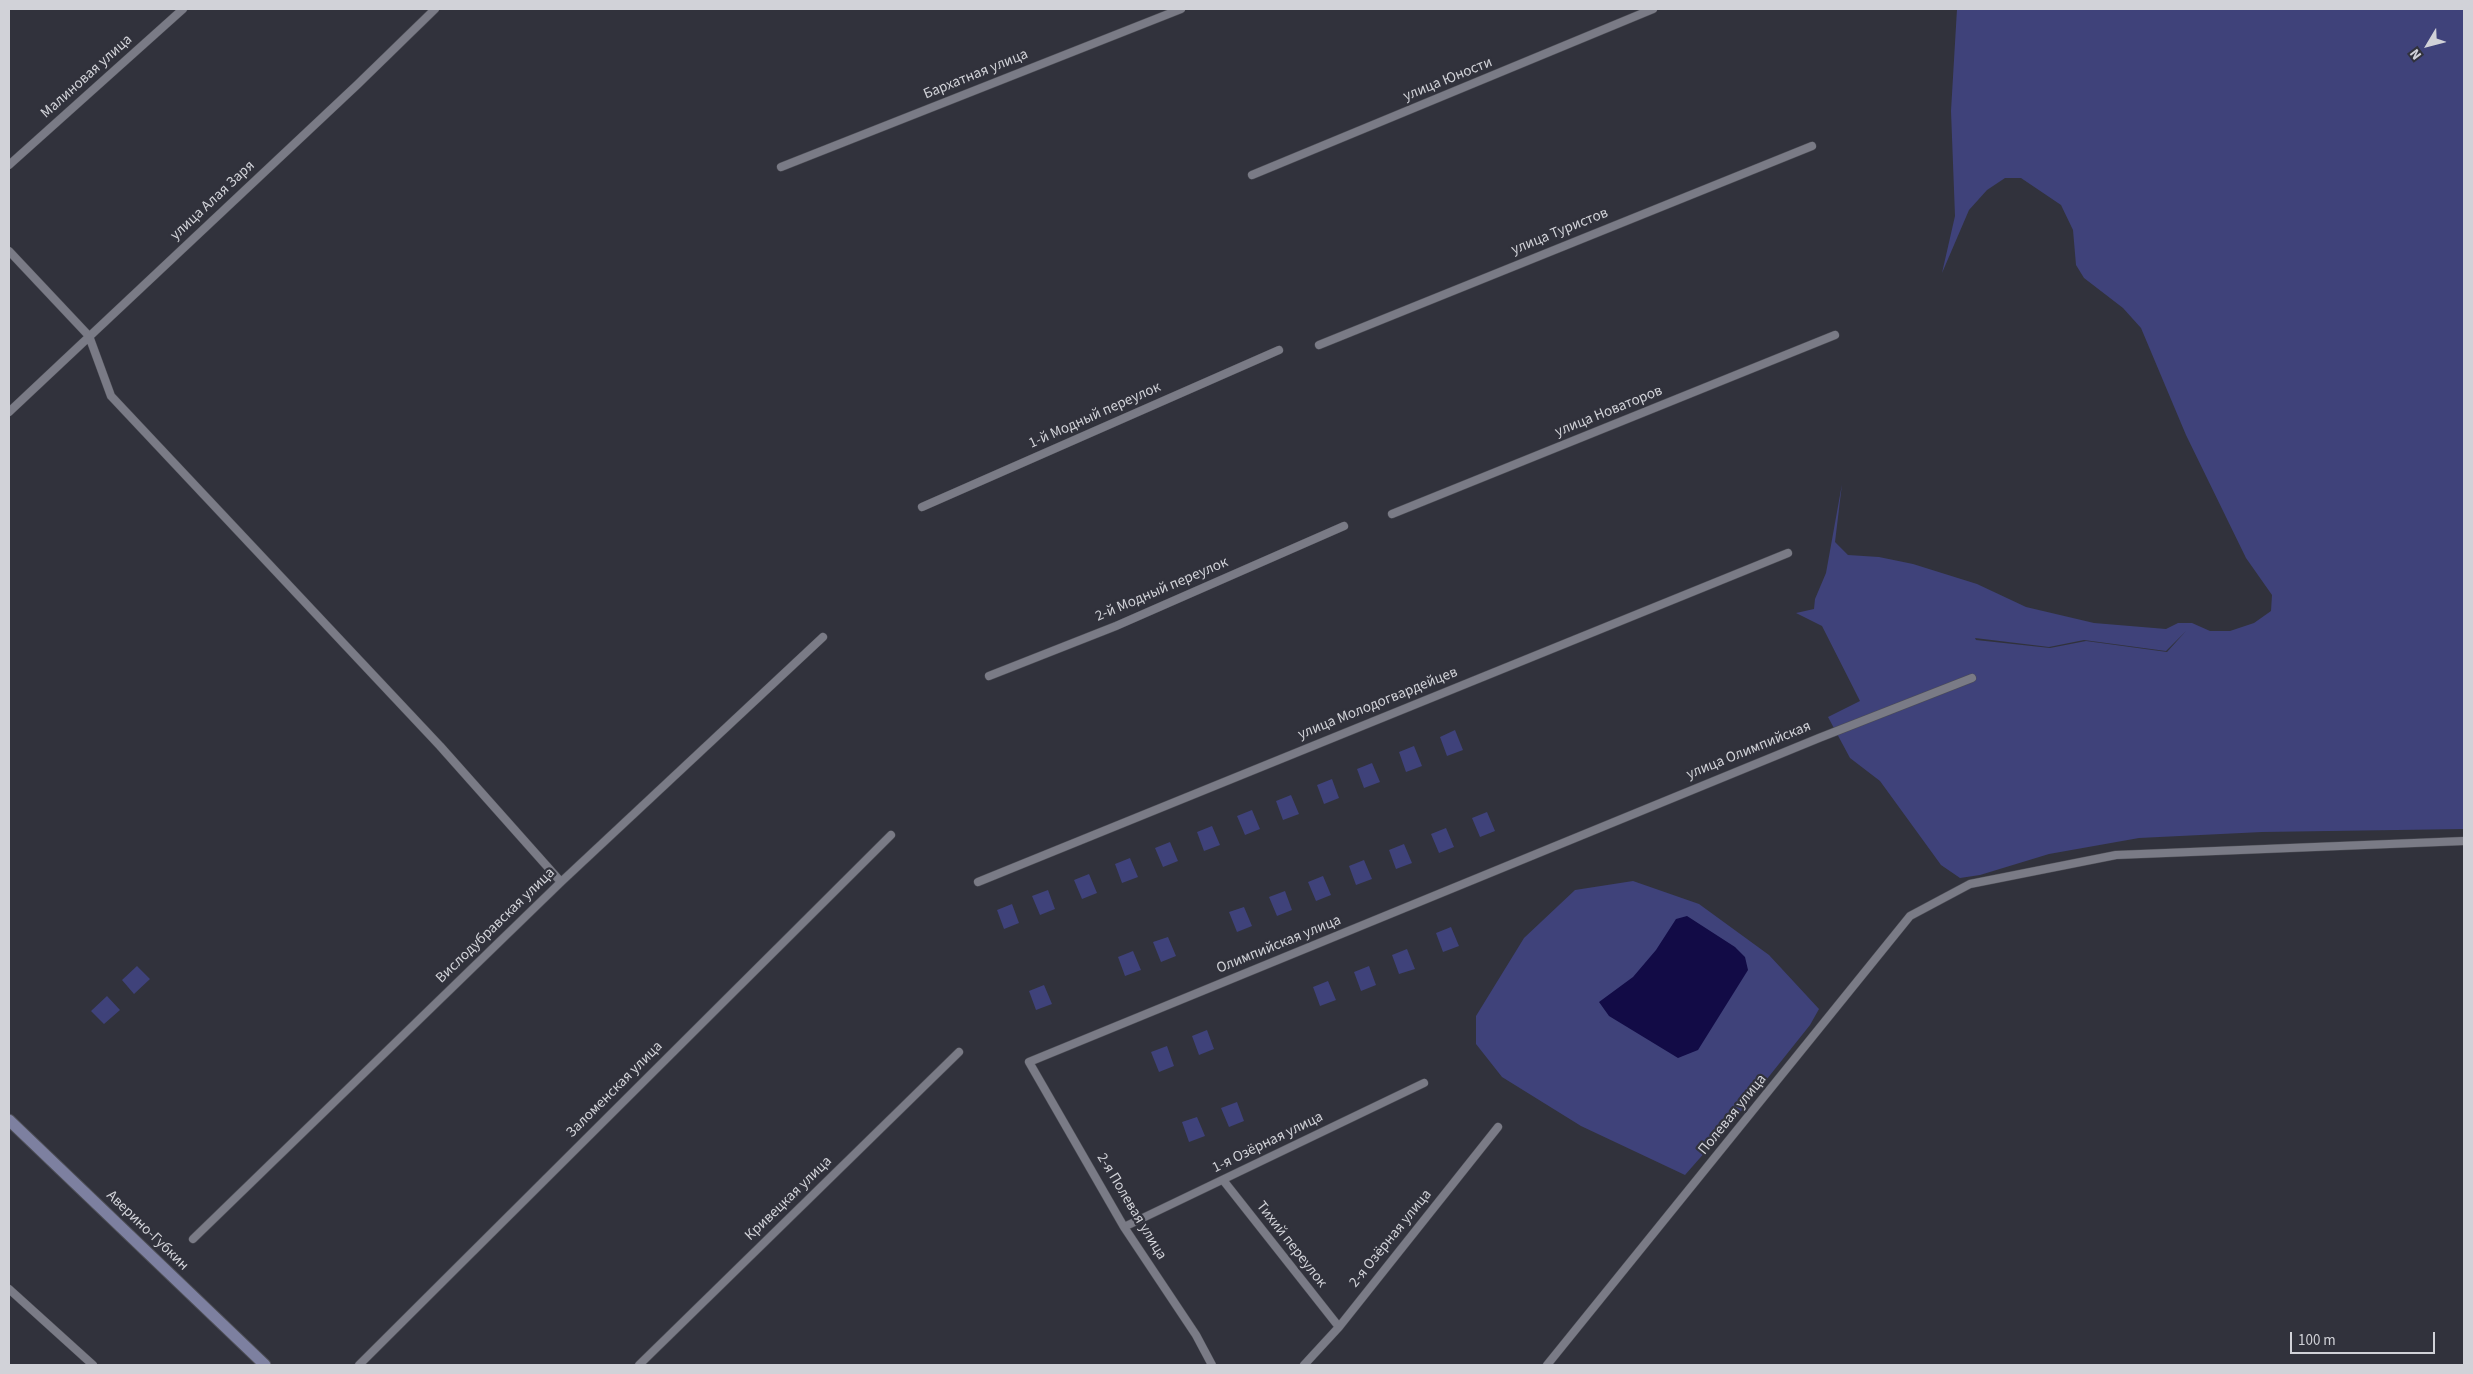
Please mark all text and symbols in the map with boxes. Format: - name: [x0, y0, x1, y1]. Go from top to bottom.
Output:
- north arrow: [2403, 20, 2453, 70]
- street label: Малиновая улица: [38, 31, 136, 123]
- text: N: [2405, 44, 2427, 64]
- street label: Бархатная улица: [921, 46, 1031, 104]
- street label: улица Юности: [1401, 54, 1495, 106]
- street label: улица Алая Заря: [167, 157, 259, 245]
- street label: улица Туристов: [1509, 204, 1611, 260]
- street label: 1-й Модный переулок: [1026, 379, 1164, 453]
- street label: улица Новаторов: [1553, 382, 1665, 442]
- street label: 2-й Модный переулок: [1093, 554, 1231, 626]
- street label: улица Молодогвардейцев: [1296, 664, 1460, 744]
- street label: улица Олимпийская: [1684, 718, 1814, 784]
- street label: Вислодубравская улица: [433, 864, 559, 988]
- street label: Олимпийская улица: [1214, 912, 1344, 978]
- street label: Заломенская улица: [563, 1038, 667, 1142]
- street label: Полевая улица: [1695, 1071, 1771, 1159]
- street label: 1-я Озёрная улица: [1210, 1108, 1326, 1178]
- street label: 2-я Полевая улица: [1092, 1150, 1170, 1264]
- street label: Кривецкая улица: [742, 1153, 836, 1245]
- street label: 2-я Озёрная улица: [1346, 1186, 1436, 1292]
- street label: Аверино-Губкин: [102, 1187, 192, 1275]
- street label: Тихий переулок: [1252, 1198, 1330, 1292]
- scale bar: [2293, 1322, 2438, 1354]
- text: 100 m: [2298, 1330, 2336, 1351]

